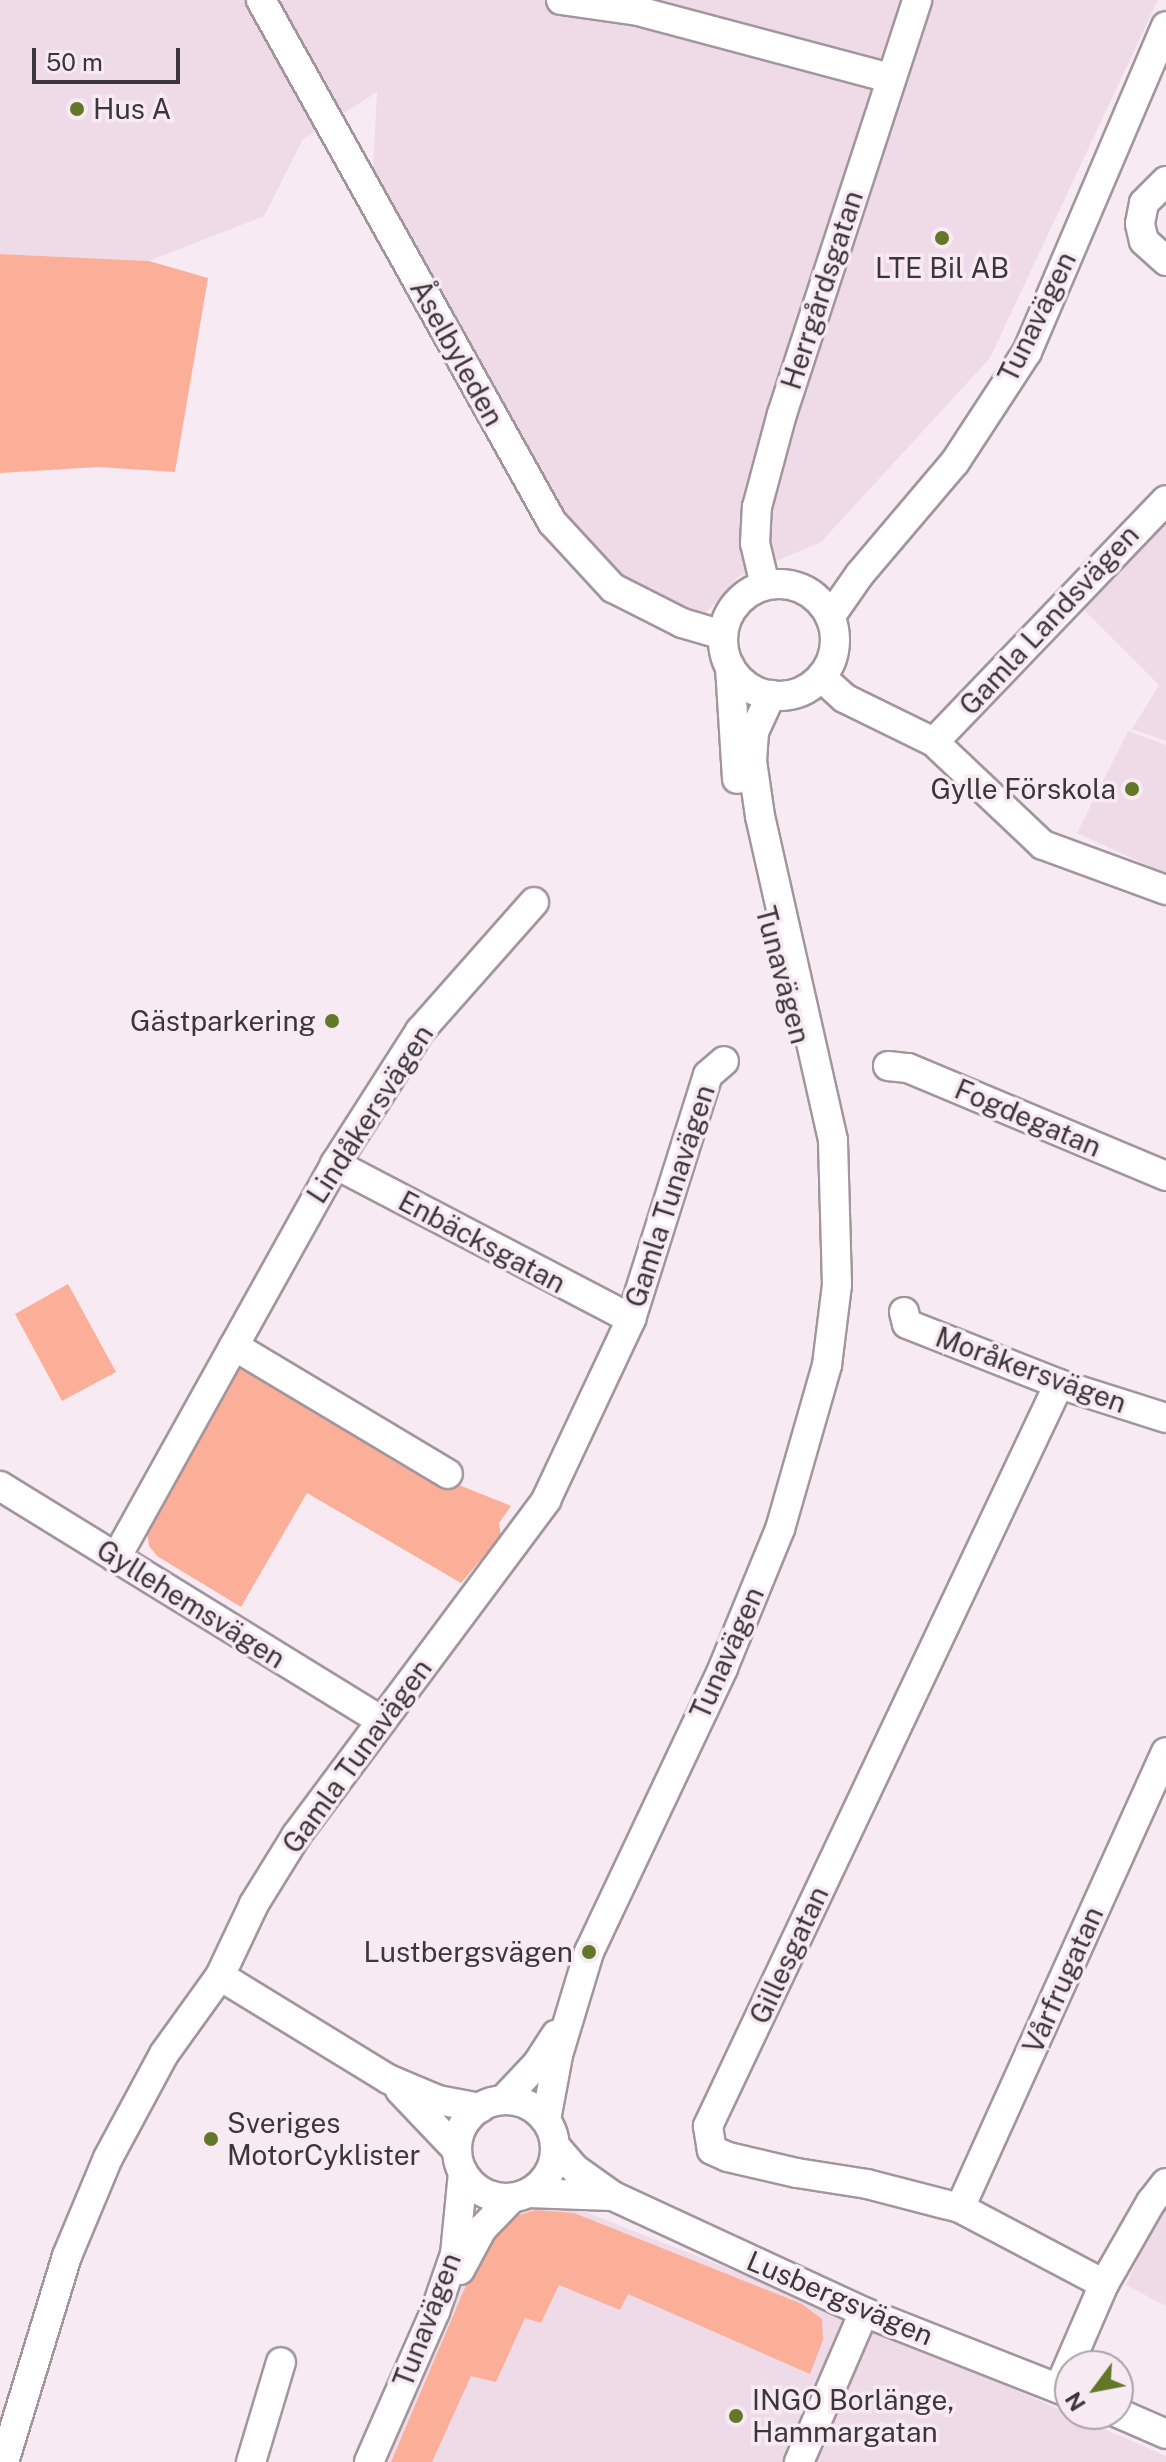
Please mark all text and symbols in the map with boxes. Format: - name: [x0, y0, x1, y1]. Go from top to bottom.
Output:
- scale bar: [36, 32, 184, 82]
- text: 50 m: [46, 48, 103, 76]
- place label: Hus A: [93, 92, 172, 126]
- marker: Hus A: [68, 100, 86, 118]
- street label: Herrgårdsgatan: [774, 186, 870, 394]
- marker: LTE Bil AB: [933, 229, 951, 247]
- street label: Tunavägen: [991, 246, 1083, 388]
- place label: LTE Bil AB: [875, 251, 1009, 285]
- street label: Åselbyleden: [403, 274, 511, 432]
- street label: Gamla Landsvägen: [952, 518, 1146, 722]
- place label: Gylle Förskola: [930, 772, 1116, 806]
- marker: Gylle Förskola: [1123, 780, 1141, 798]
- street label: Tunavägen: [749, 903, 817, 1047]
- place label: Gästparkering: [130, 1004, 316, 1038]
- marker: Gästparkering: [323, 1012, 341, 1030]
- street label: Lindåkersvägen: [300, 1019, 440, 1209]
- street label: Fogdegatan: [950, 1072, 1106, 1164]
- street label: Gamla Tunavägen: [618, 1081, 722, 1311]
- street label: Enbäcksgatan: [393, 1184, 571, 1300]
- street label: Moråkersvägen: [931, 1320, 1131, 1420]
- street label: Gyllehemsvägen: [91, 1533, 291, 1675]
- street label: Tunavägen: [683, 1582, 771, 1724]
- street label: Gamla Tunavägen: [275, 1652, 439, 1860]
- street label: Gillesgatan: [743, 1881, 835, 2029]
- street label: Vårfrugatan: [1016, 1902, 1110, 2058]
- place label: Lustbergsvägen: [363, 1935, 573, 1969]
- marker: Lustbergsvägen: [580, 1943, 598, 1961]
- place label: Sveriges MotorCyklister: [227, 2106, 421, 2172]
- marker: Sveriges MotorCyklister: [202, 2130, 220, 2148]
- street label: Lusbergsvägen: [742, 2244, 938, 2352]
- street label: Tunavägen: [386, 2248, 468, 2392]
- north arrow: [1054, 2350, 1134, 2430]
- place label: INGO Borlänge, Hammargatan: [752, 2383, 954, 2449]
- text: N: [1060, 2387, 1091, 2416]
- marker: INGO Borlänge, Hammargatan: [727, 2407, 745, 2425]

